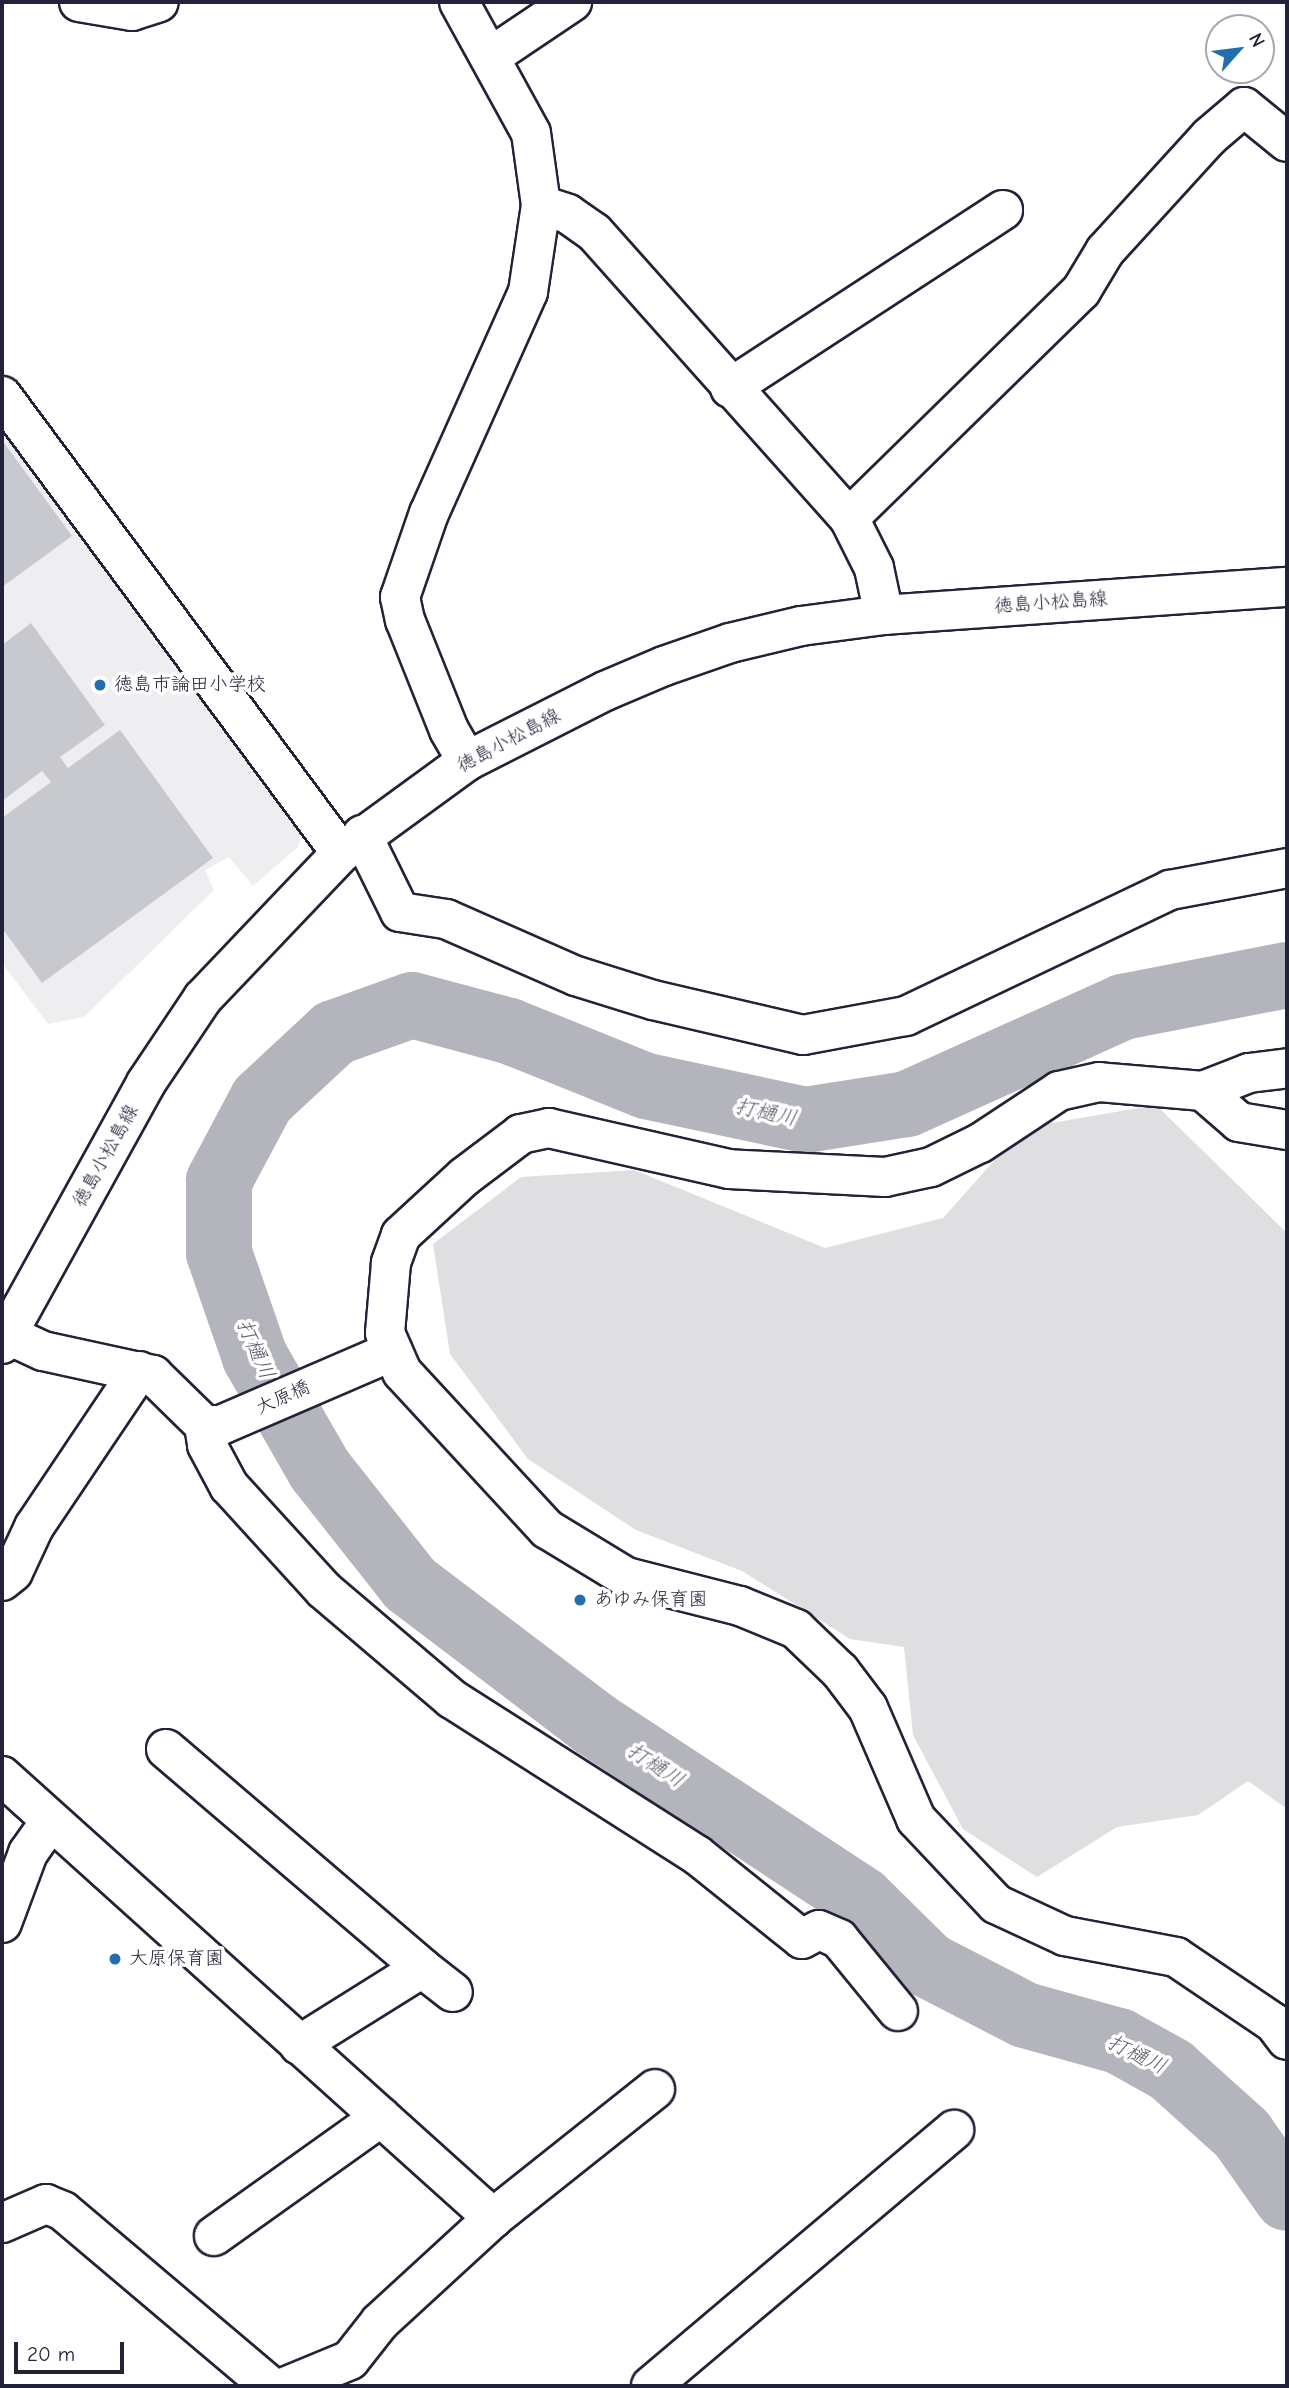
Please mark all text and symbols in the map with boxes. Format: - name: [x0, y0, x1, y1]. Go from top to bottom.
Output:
- north arrow: [1205, 14, 1275, 84]
- text: N: [1244, 29, 1269, 51]
- street label: 徳島小松島線: [993, 588, 1109, 618]
- place label: 徳島市論田小学校: [114, 674, 266, 696]
- marker: 徳島市論田小学校: [92, 677, 108, 693]
- street label: 徳島小松島線: [453, 704, 565, 778]
- water label: 打樋川: [733, 1093, 799, 1131]
- street label: 徳島小松島線: [68, 1101, 144, 1211]
- water label: 打樋川: [232, 1315, 280, 1383]
- street label: 大原橋: [252, 1376, 314, 1420]
- place label: あゆみ保育園: [594, 1589, 708, 1611]
- marker: あゆみ保育園: [572, 1592, 588, 1608]
- water label: 打樋川: [623, 1737, 689, 1793]
- place label: 大原保育園: [129, 1948, 224, 1970]
- marker: 大原保育園: [107, 1951, 123, 1967]
- water label: 打樋川: [1103, 2029, 1171, 2079]
- scale bar: [18, 2328, 128, 2372]
- text: 20 m: [27, 2342, 75, 2366]

